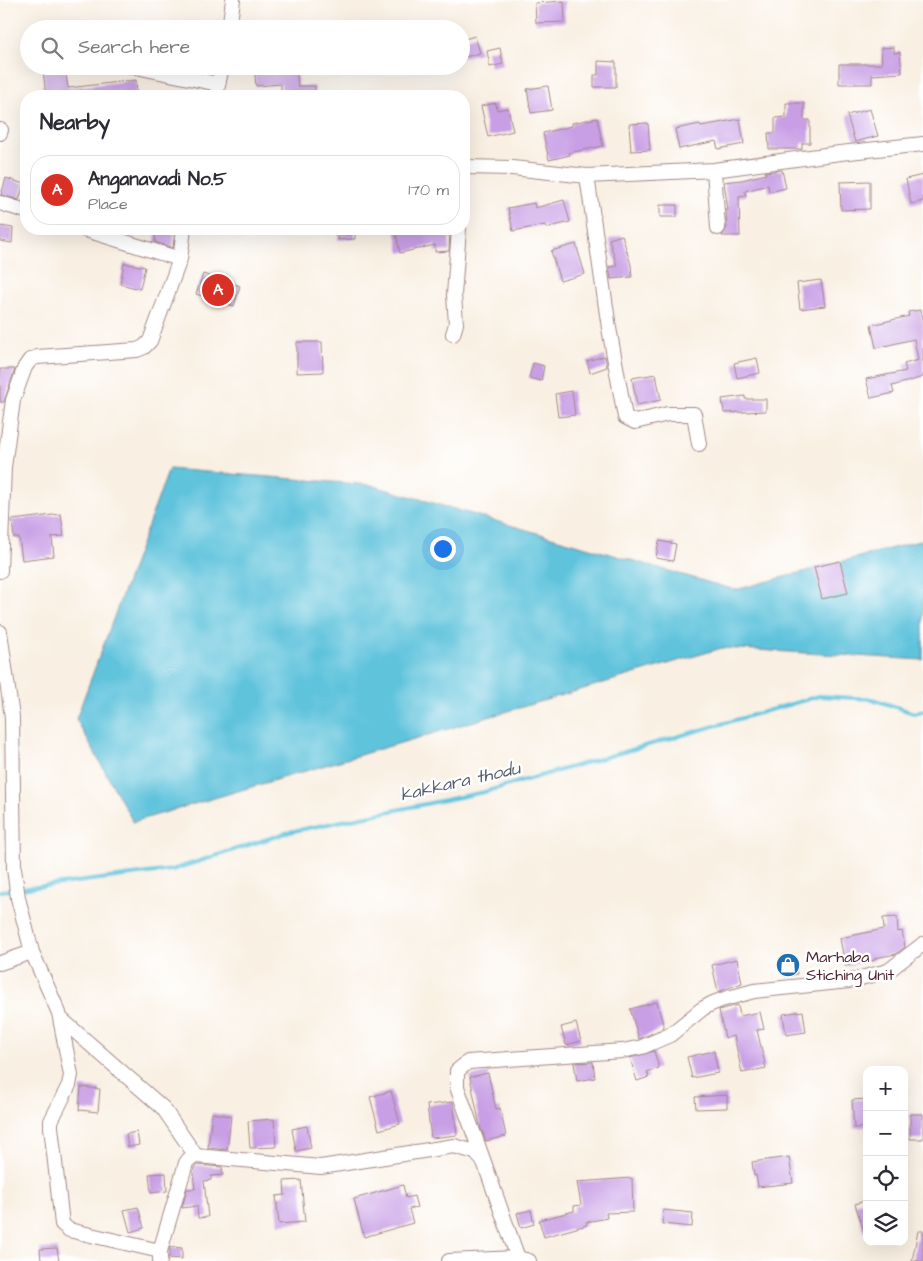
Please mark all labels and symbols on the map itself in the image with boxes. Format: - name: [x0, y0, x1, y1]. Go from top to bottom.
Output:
- pin: A: [202, 271, 234, 309]
- your location: [430, 536, 456, 562]
- water label: kakkara thodu: [398, 755, 523, 807]
- place label: Marhaba Stiching Unit: [806, 946, 895, 987]
- shop icon: Marhaba Stiching Unit: [775, 952, 801, 978]

